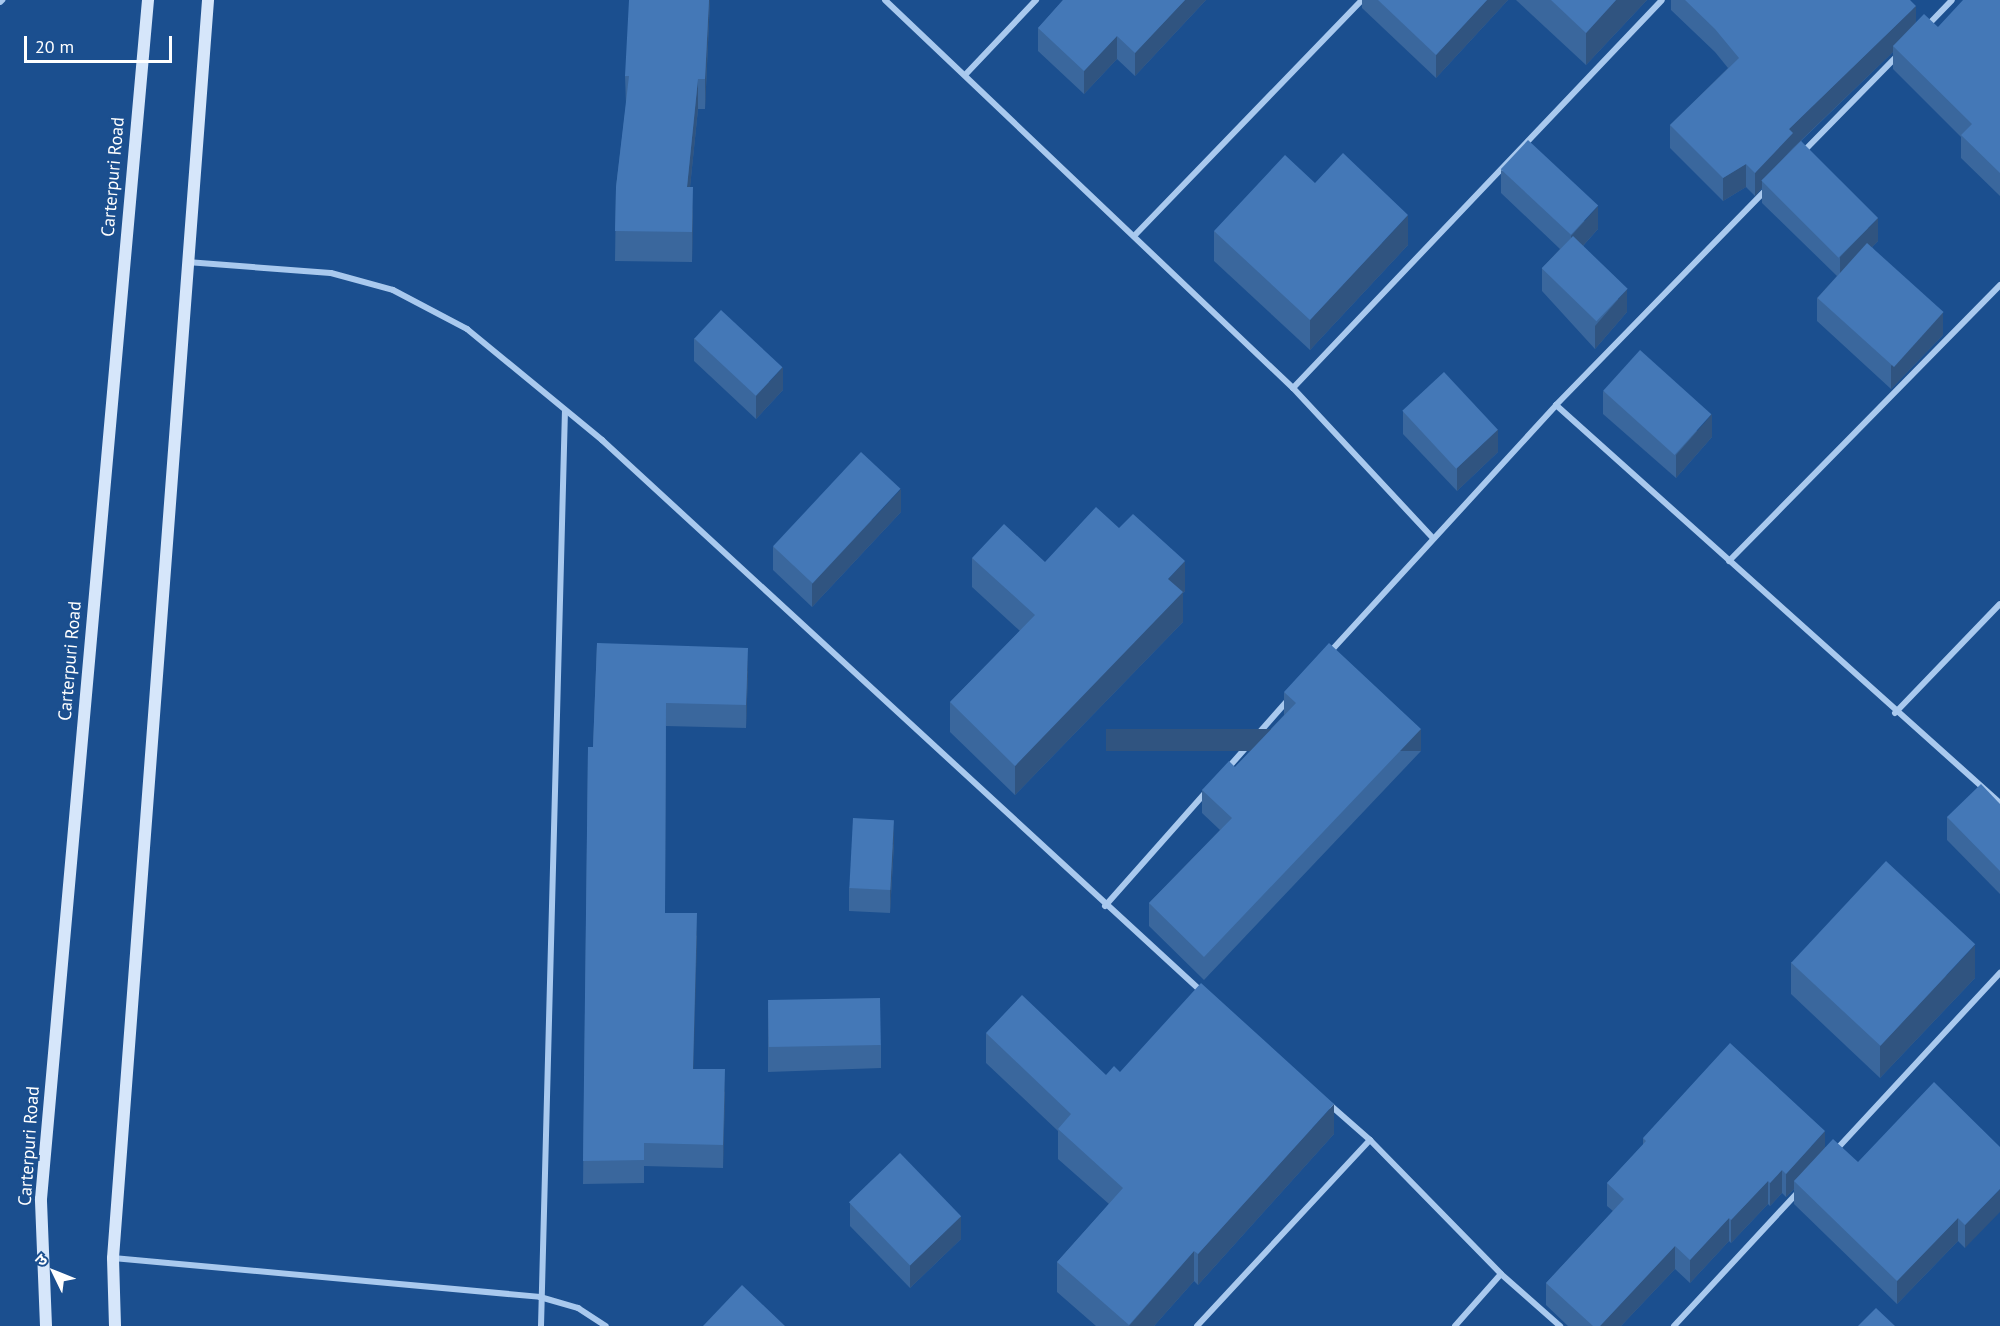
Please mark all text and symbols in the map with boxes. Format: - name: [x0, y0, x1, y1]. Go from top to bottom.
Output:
- scale bar: [27, 24, 176, 62]
- text: 20 m: [35, 35, 74, 58]
- street label: Carterpuri Road: [97, 116, 129, 238]
- street label: Carterpuri Road: [54, 600, 86, 722]
- street label: Carterpuri Road: [14, 1085, 44, 1207]
- north arrow: [24, 1242, 84, 1302]
- text: उ: [30, 1249, 51, 1270]

